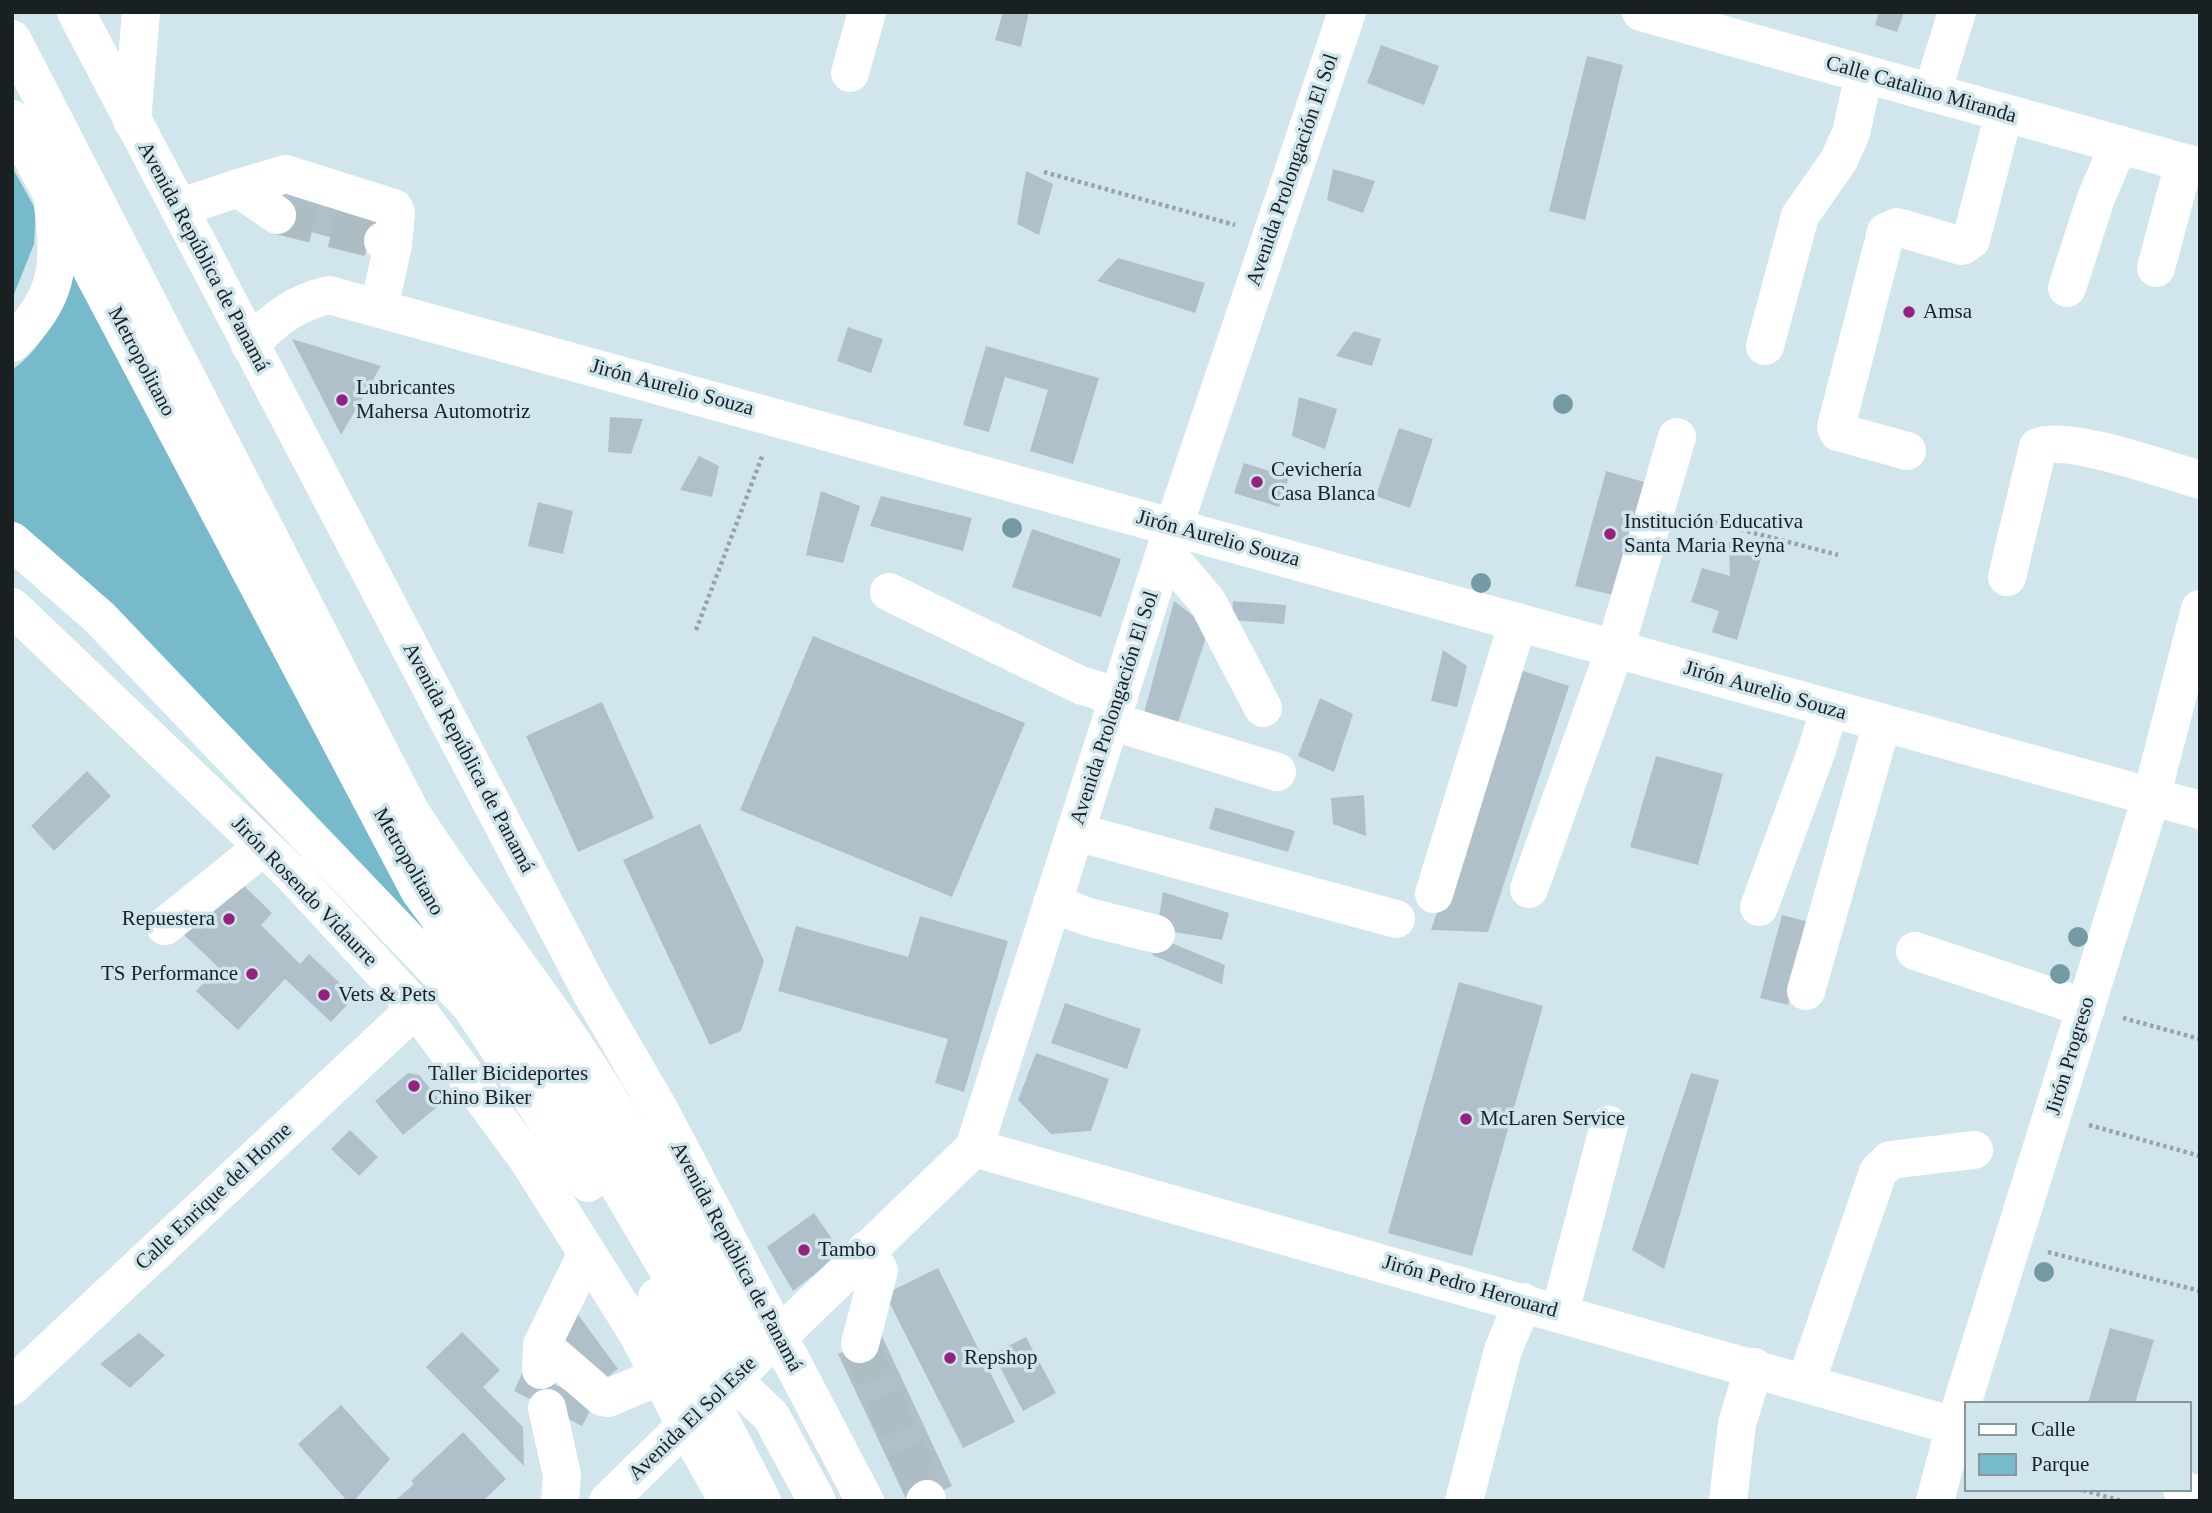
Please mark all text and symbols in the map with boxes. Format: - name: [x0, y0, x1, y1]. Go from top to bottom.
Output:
- street label: Avenida Prolongación El Sol: [1241, 51, 1345, 289]
- street label: Calle Catalino Miranda: [1823, 51, 2019, 129]
- street label: Avenida República de Panamá: [132, 138, 274, 376]
- place label: Amsa: [1923, 299, 1972, 325]
- street label: Metropolitano: [102, 303, 180, 421]
- marker: Amsa: [1901, 304, 1917, 320]
- street label: Jirón Aurelio Souza: [588, 354, 756, 422]
- place label: Lubricantes Mahersa Automotriz: [356, 375, 530, 425]
- marker: Lubricantes Mahersa Automotriz: [334, 392, 350, 408]
- place label: Cevichería Casa Blanca: [1271, 457, 1375, 507]
- marker: Cevichería Casa Blanca: [1249, 474, 1265, 490]
- street label: Jirón Aurelio Souza: [1134, 505, 1302, 573]
- place label: Institución Educativa Santa Maria Reyna: [1624, 509, 1803, 559]
- marker: Institución Educativa Santa Maria Reyna: [1602, 526, 1618, 542]
- street label: Avenida Prolongación El Sol: [1065, 588, 1165, 828]
- street label: Avenida República de Panamá: [397, 639, 539, 877]
- street label: Jirón Aurelio Souza: [1681, 656, 1849, 726]
- street label: Metropolitano: [367, 804, 449, 920]
- street label: Jirón Rosendo Vidaurre: [226, 812, 382, 972]
- place label: Repuestera: [122, 906, 215, 932]
- marker: Repuestera: [221, 911, 237, 927]
- place label: TS Performance: [101, 961, 238, 987]
- marker: TS Performance: [244, 966, 260, 982]
- place label: Vets & Pets: [338, 982, 436, 1008]
- marker: Vets & Pets: [316, 987, 332, 1003]
- street label: Jirón Progreso: [2041, 994, 2101, 1118]
- place label: Taller Bicideportes Chino Biker: [428, 1061, 588, 1111]
- marker: Taller Bicideportes Chino Biker: [406, 1078, 422, 1094]
- place label: McLaren Service: [1480, 1106, 1625, 1132]
- marker: McLaren Service: [1458, 1111, 1474, 1127]
- street label: Calle Enrique del Horne: [131, 1118, 297, 1276]
- street label: Avenida República de Panamá: [665, 1138, 807, 1376]
- place label: Tambo: [818, 1237, 876, 1263]
- marker: Tambo: [796, 1242, 812, 1258]
- street label: Jirón Pedro Herouard: [1380, 1250, 1560, 1324]
- place label: Repshop: [964, 1345, 1038, 1371]
- marker: Repshop: [942, 1350, 958, 1366]
- street label: Avenida El Sol Este: [624, 1352, 762, 1486]
- legend: [1964, 1401, 2191, 1492]
- text: Calle: [2031, 1417, 2075, 1441]
- text: Parque: [2031, 1452, 2089, 1476]

